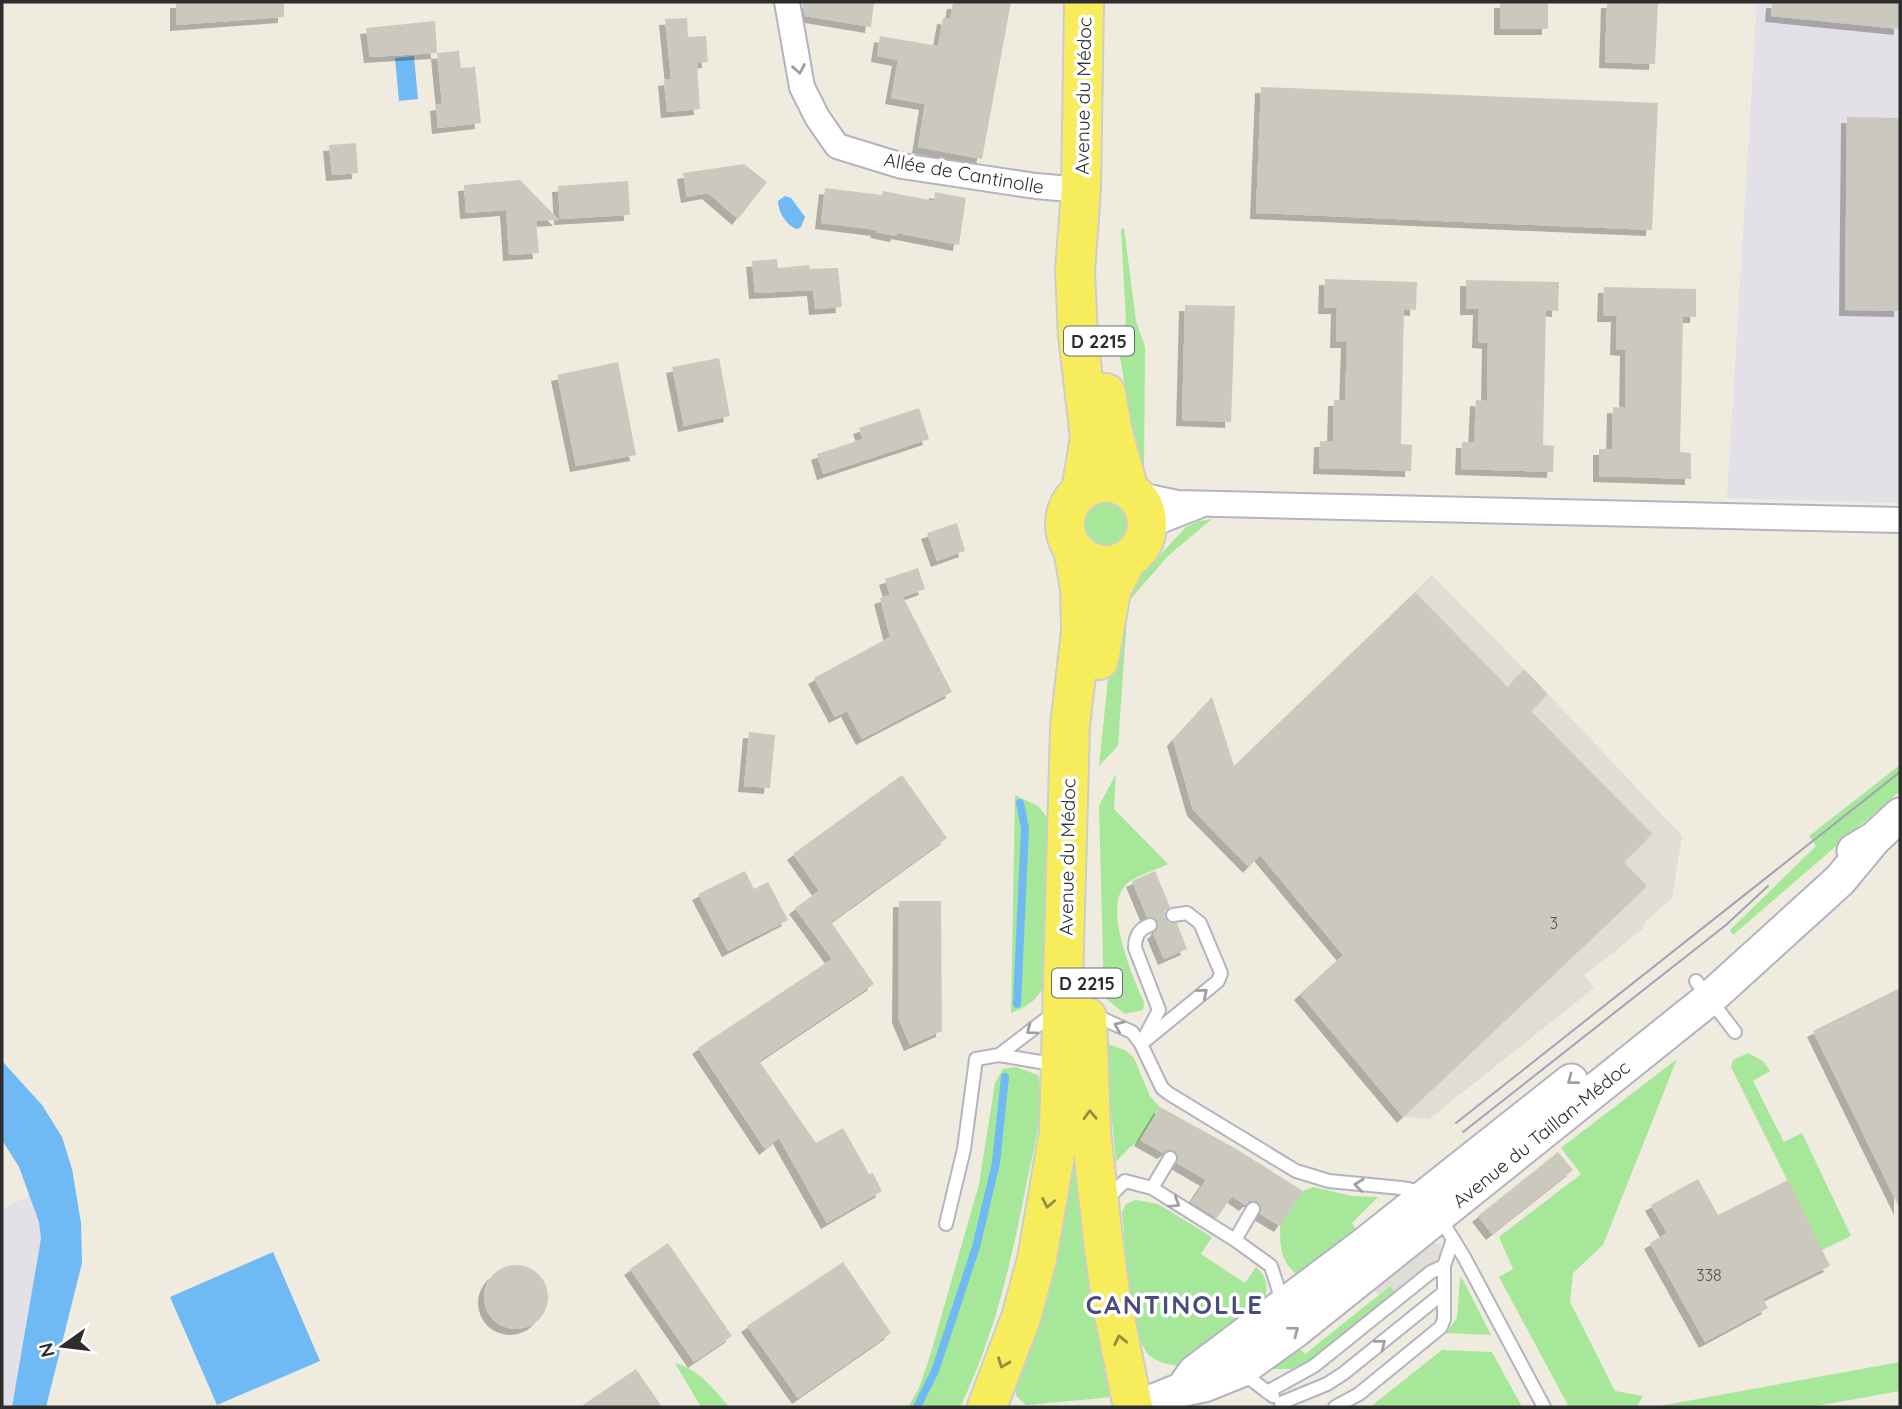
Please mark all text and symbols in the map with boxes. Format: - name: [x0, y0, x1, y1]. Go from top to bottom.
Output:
- street label: Avenue du Médoc: [1070, 17, 1096, 175]
- one-way arrow: [791, 63, 806, 75]
- street label: Allée de Cantinolle: [882, 147, 1046, 199]
- road number: D 2215: [1064, 326, 1134, 356]
- street label: Avenue du Médoc: [1054, 778, 1080, 936]
- house number: 3: [1550, 913, 1558, 933]
- road number: D 2215: [1052, 968, 1122, 998]
- one-way arrow: [1194, 989, 1207, 1001]
- one-way arrow: [1113, 1020, 1126, 1034]
- one-way arrow: [1026, 1022, 1039, 1034]
- street label: Avenue du Taillan-Médoc: [1448, 1055, 1635, 1213]
- one-way arrow: [1568, 1072, 1580, 1085]
- one-way arrow: [1083, 1109, 1098, 1120]
- one-way arrow: [1353, 1178, 1364, 1193]
- one-way arrow: [1167, 1194, 1180, 1207]
- one-way arrow: [1041, 1197, 1056, 1209]
- house number: 338: [1696, 1265, 1722, 1285]
- district label: CANTINOLLE: [1086, 1288, 1264, 1321]
- north arrow: [28, 1311, 98, 1381]
- one-way arrow: [1286, 1326, 1299, 1339]
- one-way arrow: [1113, 1334, 1128, 1346]
- one-way arrow: [1373, 1339, 1386, 1352]
- text: N: [33, 1340, 60, 1360]
- one-way arrow: [998, 1356, 1012, 1368]

